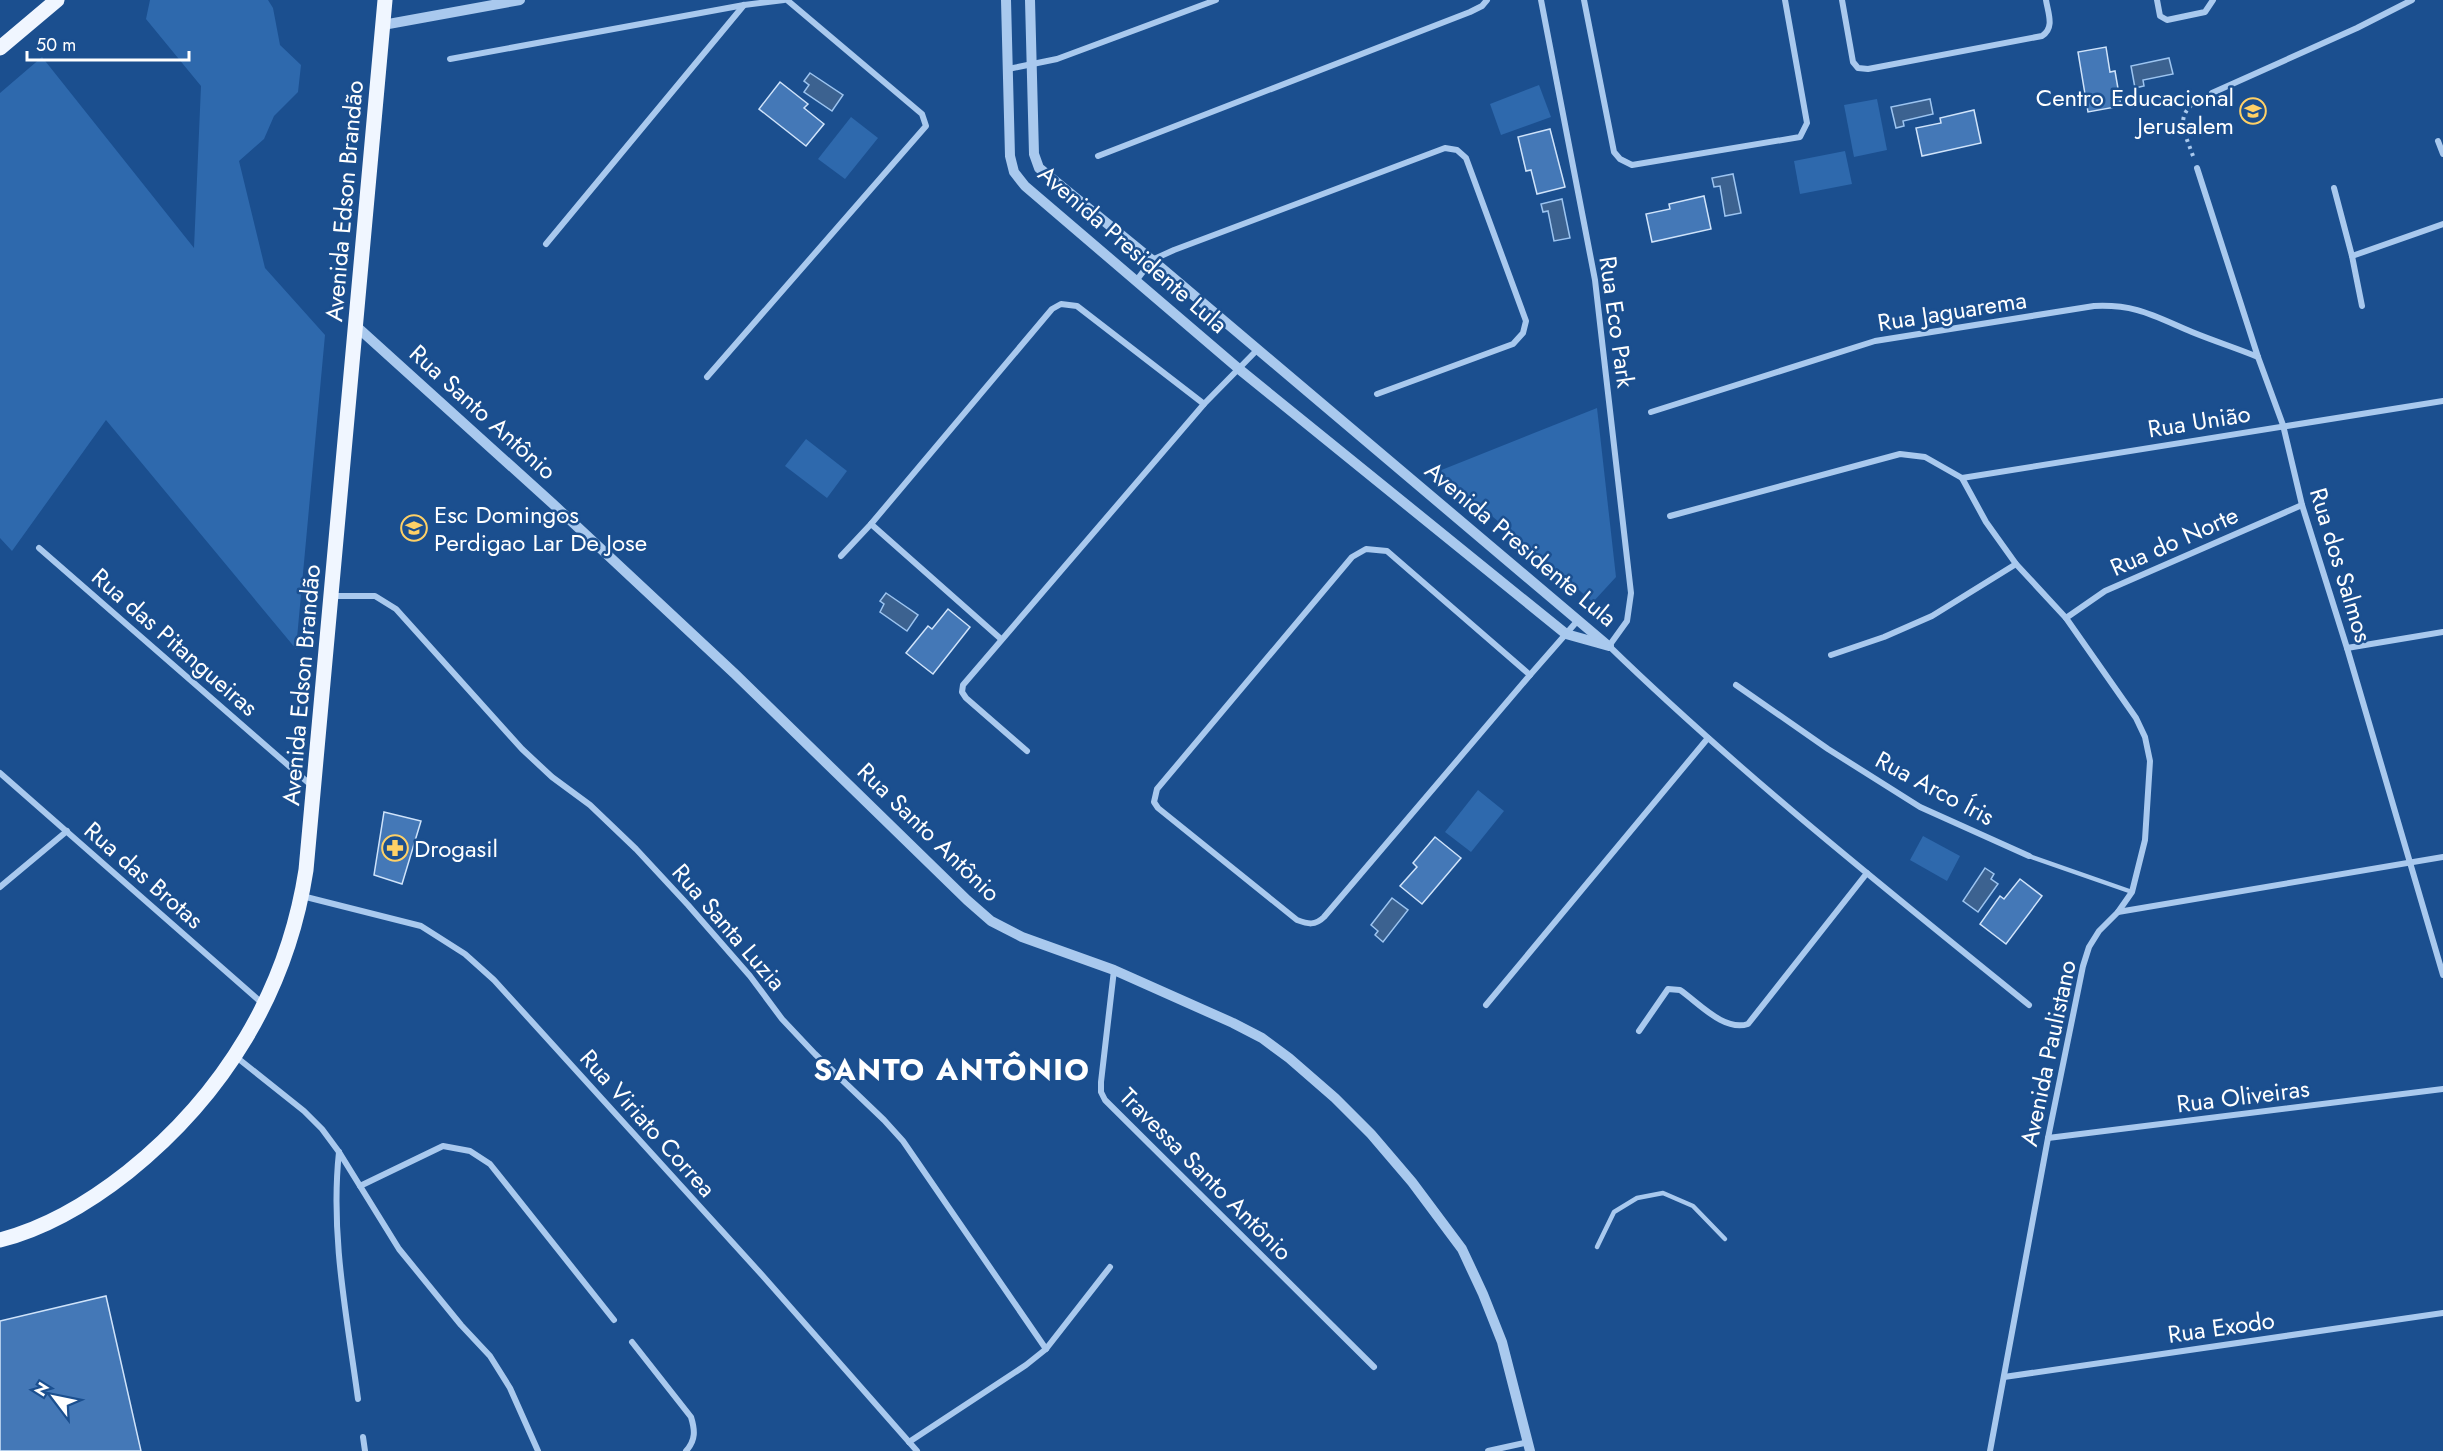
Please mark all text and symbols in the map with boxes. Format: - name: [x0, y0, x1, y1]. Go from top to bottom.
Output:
- scale bar: [27, 24, 189, 62]
- text: 50 m: [36, 32, 76, 58]
- street label: Avenida Edson Brandão: [316, 79, 372, 323]
- place label: Centro Educacional Jerusalem: [2036, 80, 2234, 143]
- school or university icon: Centro Educacional Jerusalem: [2238, 96, 2268, 126]
- street label: Avenida Presidente Lula: [1030, 157, 1236, 341]
- street label: Rua Eco Park: [1590, 254, 1644, 390]
- street label: Rua Jaguarema: [1875, 282, 2029, 340]
- street label: Rua Santo Antônio: [402, 336, 564, 488]
- street label: Rua União: [2145, 396, 2253, 446]
- street label: Avenida Presidente Lula: [1417, 453, 1625, 635]
- street label: Rua dos Salmos: [2301, 483, 2381, 647]
- place label: Esc Domingos Perdigao Lar De Jose: [434, 497, 647, 560]
- street label: Rua do Norte: [2104, 497, 2244, 585]
- school or university icon: Esc Domingos Perdigao Lar De Jose: [399, 513, 429, 543]
- street label: Rua das Pitangueiras: [84, 560, 266, 724]
- street label: Avenida Edson Brandão: [273, 563, 329, 807]
- street label: Rua Arco Íris: [1869, 742, 2001, 834]
- street label: Rua Santo Antônio: [849, 754, 1009, 910]
- street label: Rua das Brotas: [77, 813, 211, 937]
- place label: Drogasil: [414, 831, 498, 866]
- pharmacy icon: Drogasil: [380, 833, 410, 863]
- street label: Rua Santa Luzia: [664, 856, 794, 998]
- street label: Avenida Paulistano: [2011, 957, 2085, 1149]
- street label: Rua Viriato Correa: [572, 1041, 724, 1205]
- district label: SANTO ANTÔNIO: [814, 1048, 1090, 1091]
- street label: Rua Oliveiras: [2174, 1070, 2312, 1122]
- street label: Travessa Santo Antônio: [1112, 1080, 1300, 1268]
- street label: Rua Exodo: [2165, 1302, 2277, 1352]
- north arrow: [24, 1367, 84, 1427]
- text: N: [29, 1378, 55, 1401]

